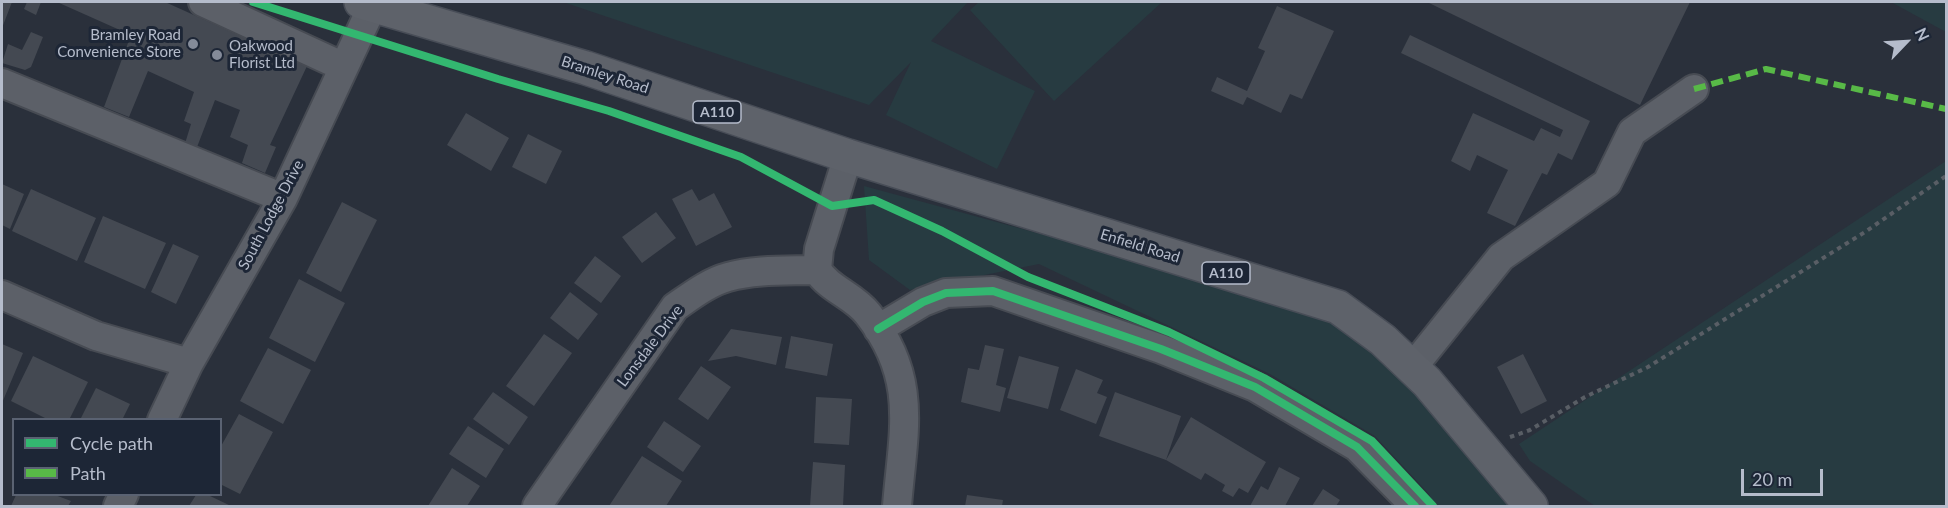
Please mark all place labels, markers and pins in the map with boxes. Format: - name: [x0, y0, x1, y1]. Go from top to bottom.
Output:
- place label: Bramley Road Convenience Store: [57, 26, 181, 61]
- marker: Bramley Road Convenience Store: [186, 37, 200, 51]
- place label: Oakwood Florist Ltd: [229, 37, 295, 72]
- marker: Oakwood Florist Ltd: [210, 48, 224, 62]

